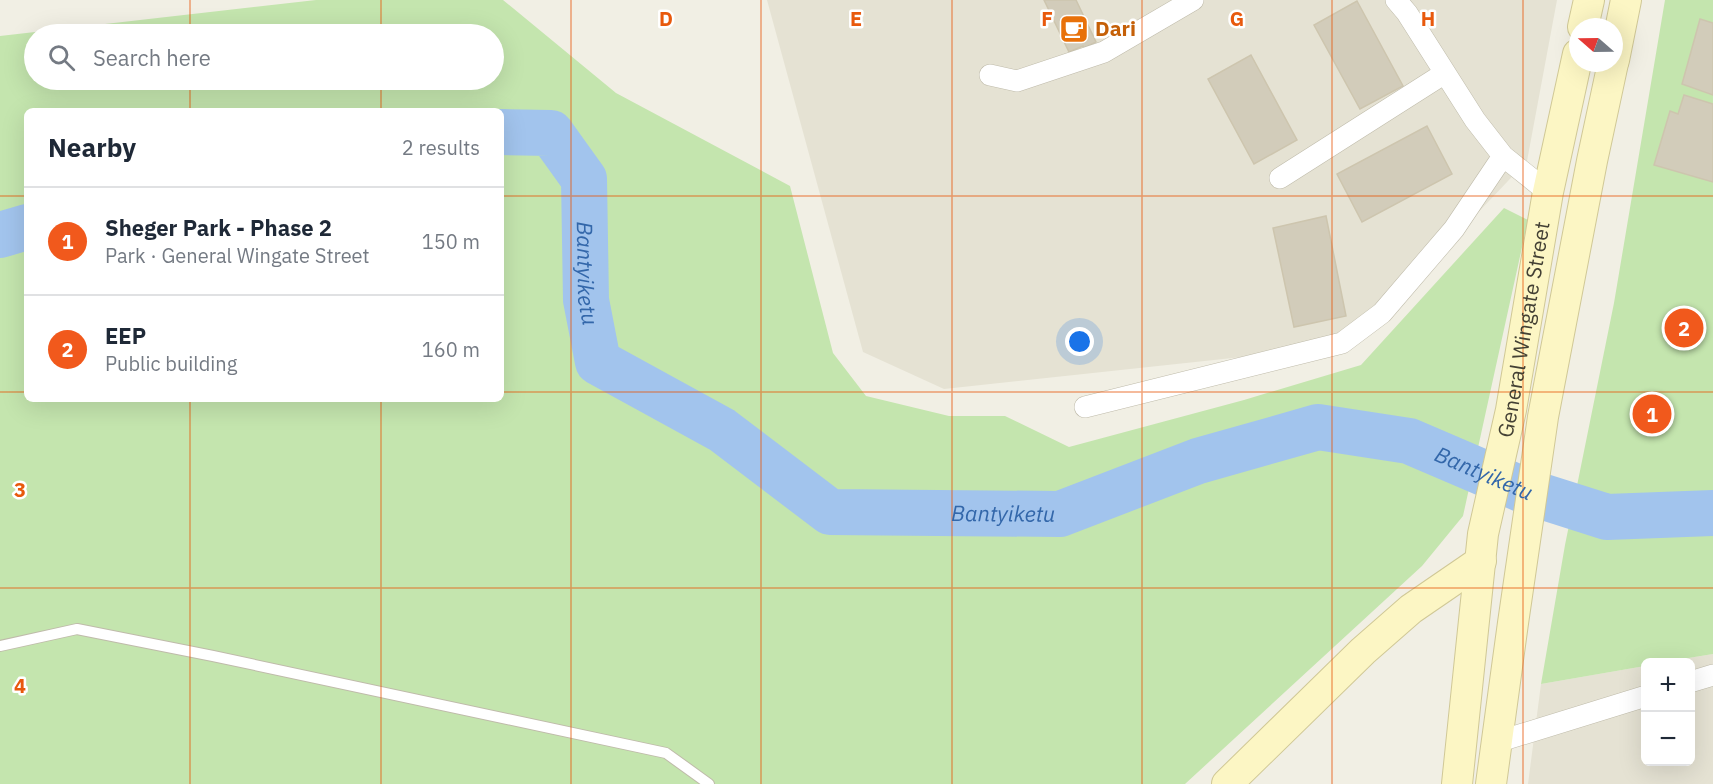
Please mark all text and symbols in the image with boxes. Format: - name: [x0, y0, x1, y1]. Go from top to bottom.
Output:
- text: D: [659, 5, 673, 32]
- text: E: [850, 5, 862, 32]
- text: F: [1041, 5, 1053, 32]
- text: G: [1230, 5, 1244, 32]
- text: H: [1421, 5, 1435, 32]
- cafe icon: Dari: [1058, 13, 1090, 45]
- place label: Dari: [1095, 14, 1136, 42]
- north arrow: [1569, 18, 1623, 72]
- search box: [24, 24, 504, 90]
- icon: search: [45, 41, 78, 74]
- text: Search here: [93, 43, 211, 72]
- text: Nearby: [48, 130, 136, 164]
- text: 2 results: [402, 134, 480, 161]
- text: Sheger Park - Phase 2: [105, 213, 332, 242]
- street label: General Wingate Street: [1490, 219, 1556, 440]
- water label: Bantyiketu: [571, 221, 606, 328]
- text: 1: [62, 228, 74, 255]
- text: 150 m: [422, 228, 480, 255]
- text: Park · General Wingate Street: [105, 242, 370, 269]
- pin: 2: [1664, 306, 1704, 350]
- text: EEP: [105, 321, 146, 350]
- your location: [1065, 327, 1094, 356]
- text: 2: [62, 336, 74, 363]
- text: 160 m: [422, 336, 480, 363]
- text: Public building: [105, 350, 237, 377]
- pin: 1: [1632, 392, 1672, 436]
- water label: Bantyiketu: [1431, 439, 1538, 507]
- text: 3: [14, 476, 26, 503]
- water label: Bantyiketu: [951, 498, 1055, 528]
- map controls: [1641, 658, 1695, 766]
- button: +: [1641, 658, 1695, 712]
- text: 4: [14, 672, 26, 699]
- button: −: [1641, 712, 1695, 766]

